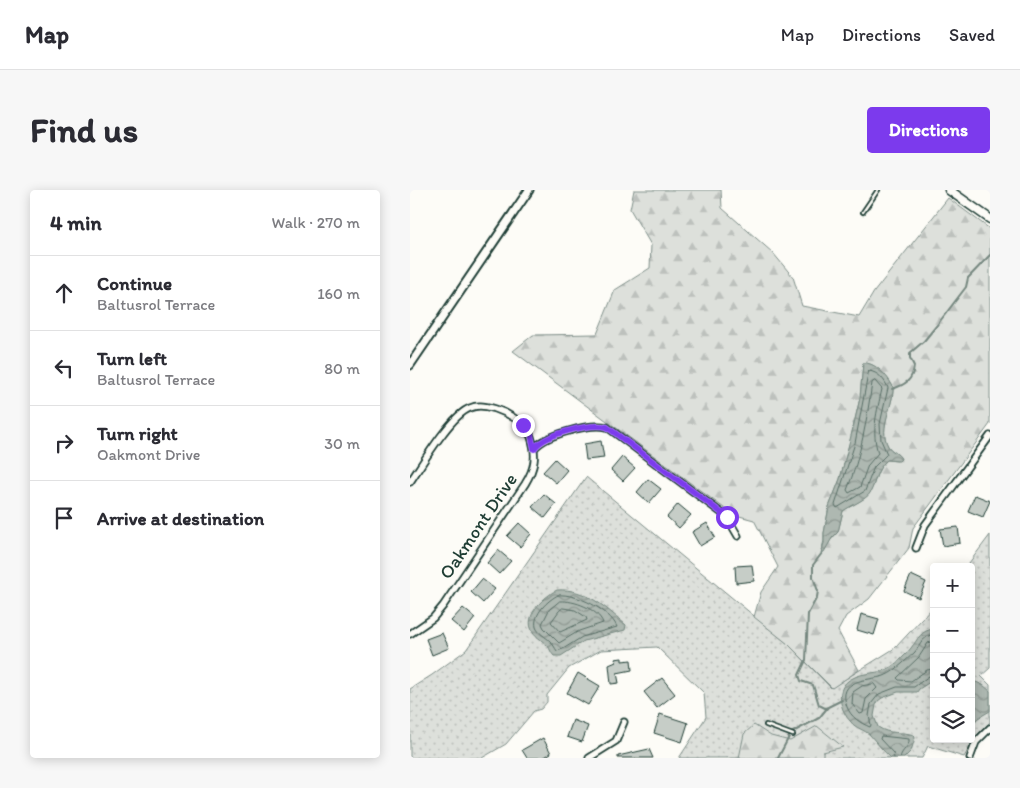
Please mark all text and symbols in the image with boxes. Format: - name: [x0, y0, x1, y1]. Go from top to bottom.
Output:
- text: Map: [25, 20, 69, 49]
- text: Map: [781, 24, 814, 46]
- text: Directions: [842, 24, 921, 46]
- text: Saved: [949, 24, 995, 46]
- button: Directions: [867, 107, 990, 153]
- text: Find us: [30, 109, 138, 151]
- text: 4 min: [50, 210, 102, 235]
- text: Walk · 270 m: [272, 213, 360, 232]
- text: Continue: [97, 272, 172, 295]
- icon: ahead: [50, 279, 78, 307]
- text: 160 m: [317, 284, 360, 303]
- text: Baltusrol Terrace: [97, 295, 215, 314]
- text: Turn left: [97, 347, 167, 370]
- icon: left: [50, 354, 78, 382]
- text: 80 m: [324, 359, 360, 378]
- text: Baltusrol Terrace: [97, 370, 215, 389]
- route end: [512, 414, 535, 437]
- text: Turn right: [97, 422, 178, 445]
- icon: right: [50, 429, 78, 457]
- text: 30 m: [324, 434, 360, 453]
- text: Oakmont Drive: [97, 445, 201, 464]
- street label: Oakmont Drive: [434, 469, 522, 583]
- icon: arrive: [50, 504, 78, 532]
- route start: [716, 506, 739, 529]
- text: Arrive at destination: [97, 507, 264, 530]
- map controls: [930, 563, 975, 743]
- button: +: [930, 563, 975, 608]
- button: −: [930, 608, 975, 653]
- button: locate: [930, 653, 975, 698]
- button: layers: [930, 698, 975, 743]

